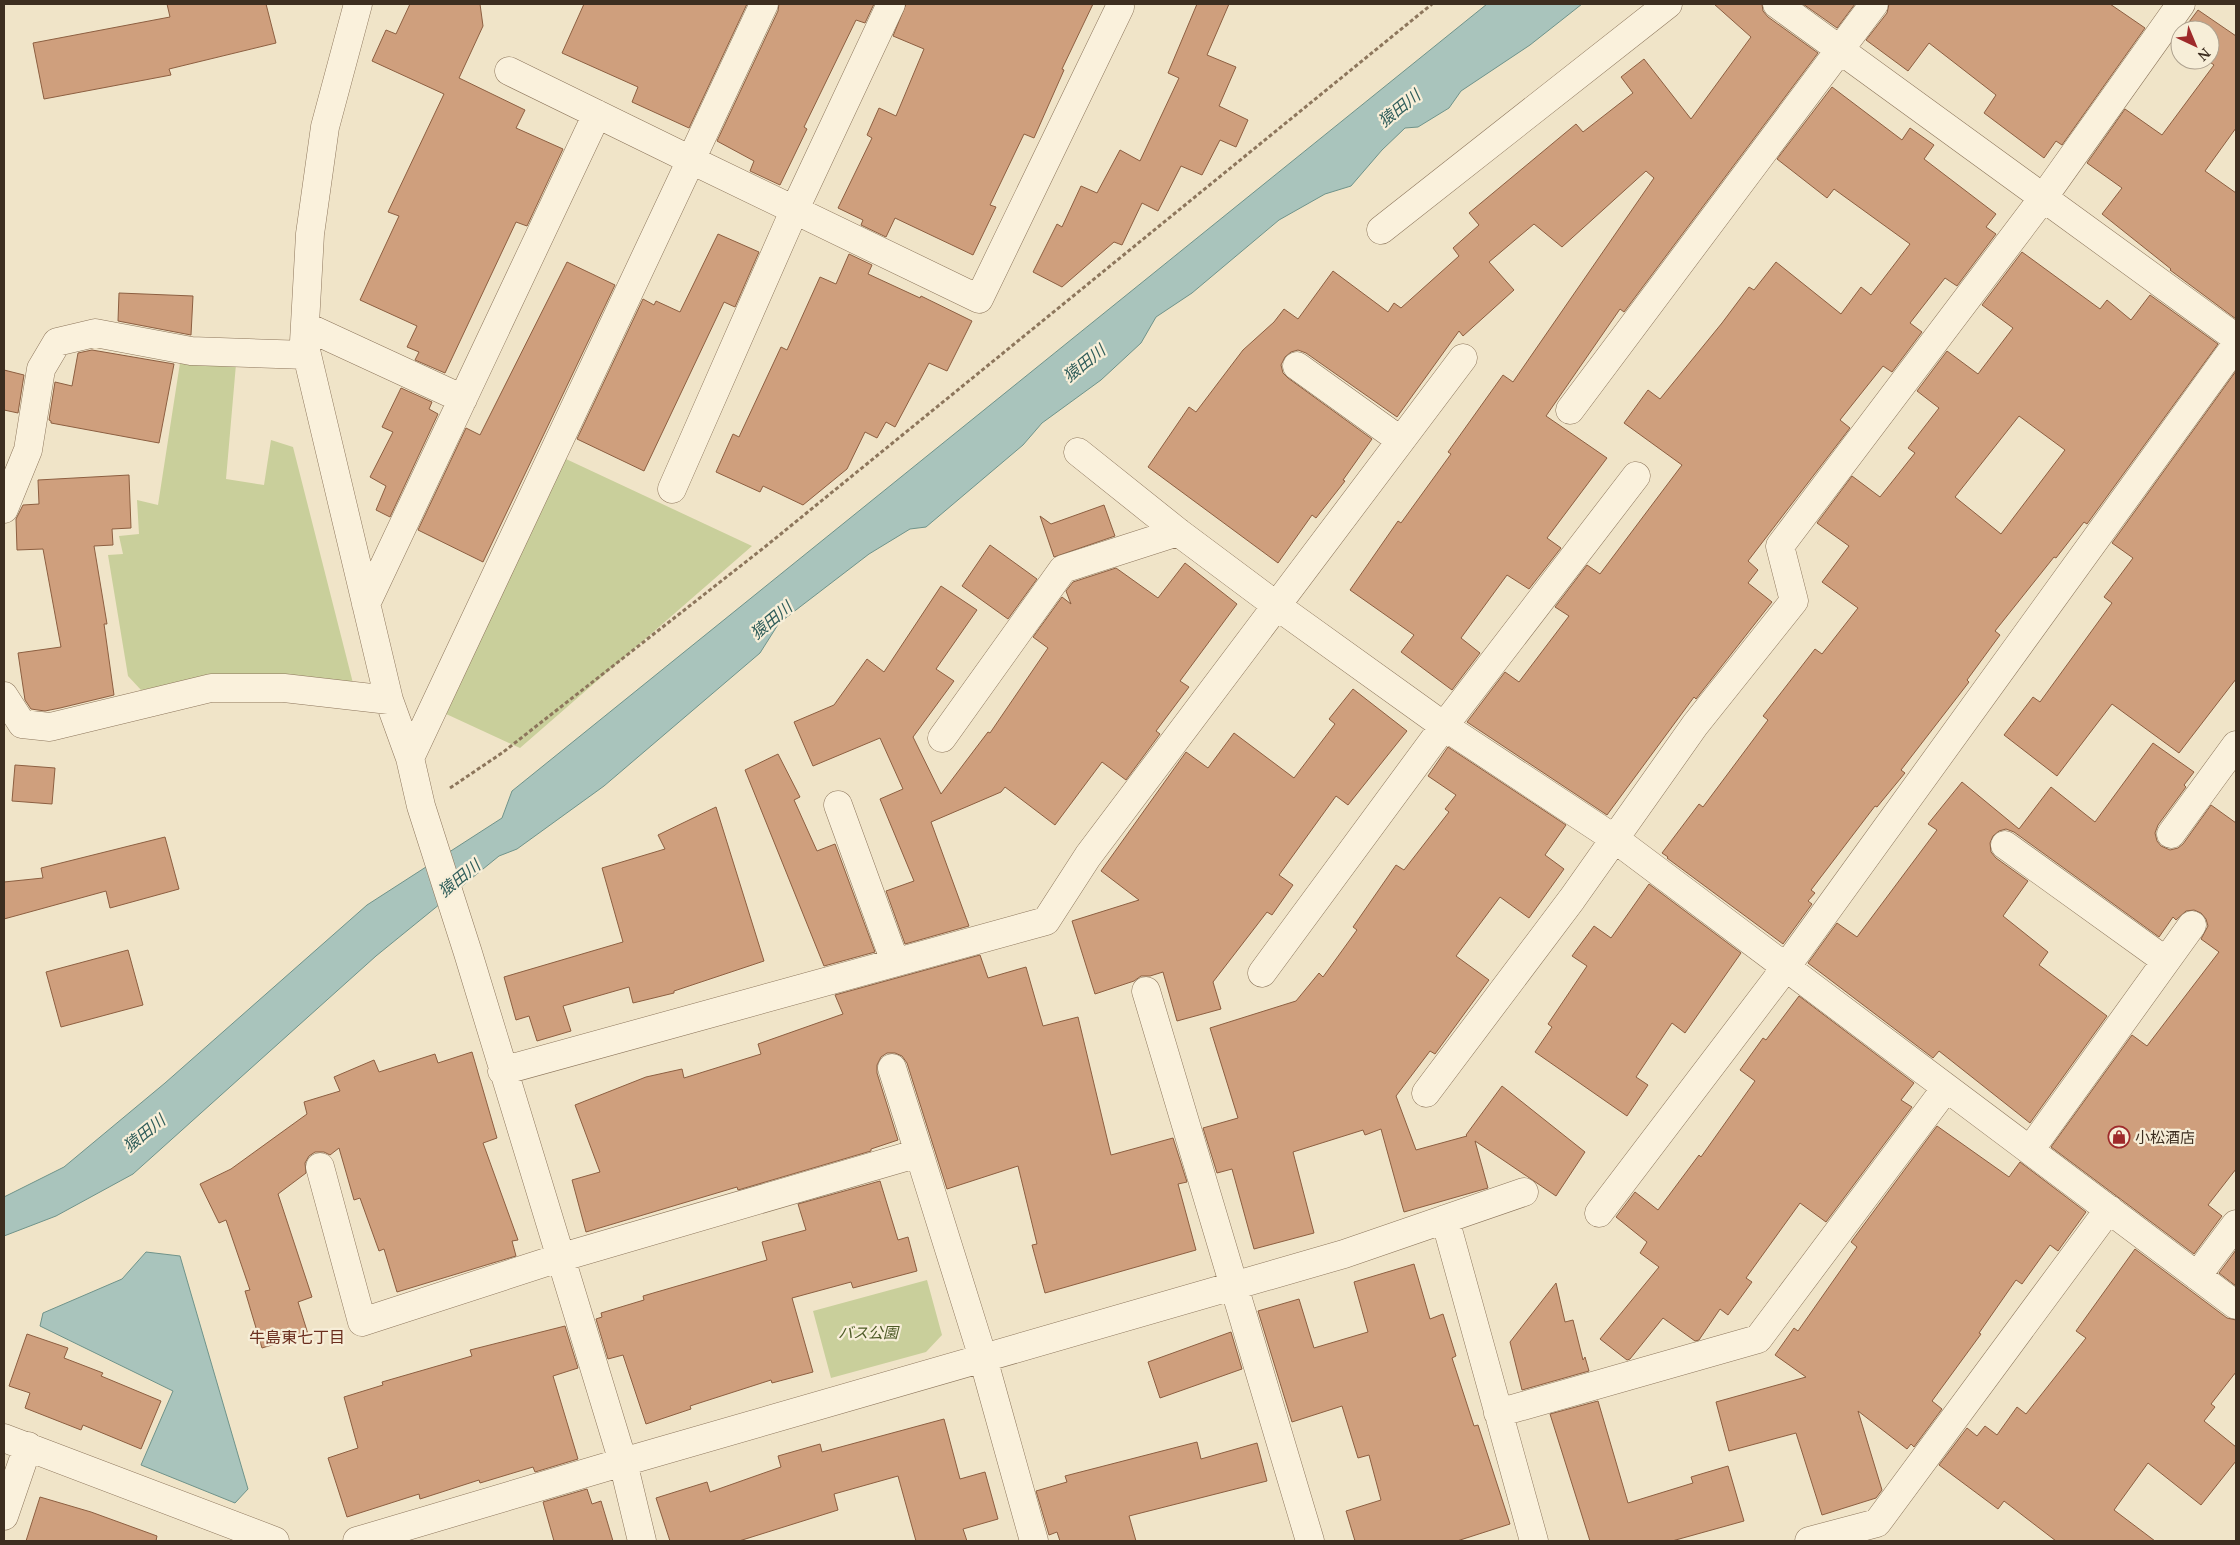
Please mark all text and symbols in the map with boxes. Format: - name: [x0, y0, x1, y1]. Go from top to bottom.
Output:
- north arrow: [2170, 20, 2220, 70]
- text: N: [2194, 44, 2215, 65]
- water label: 猿田川: [1373, 83, 1426, 132]
- water label: 猿田川: [1058, 338, 1111, 387]
- water label: 猿田川: [746, 595, 798, 644]
- water label: 猿田川: [433, 853, 486, 902]
- water label: 猿田川: [118, 1108, 171, 1157]
- shop icon: 小松酒店: [2107, 1125, 2131, 1149]
- place label: 小松酒店: [2135, 1127, 2195, 1147]
- park label: バス公園: [838, 1322, 900, 1342]
- district label: 牛島東七丁目: [249, 1326, 345, 1348]

